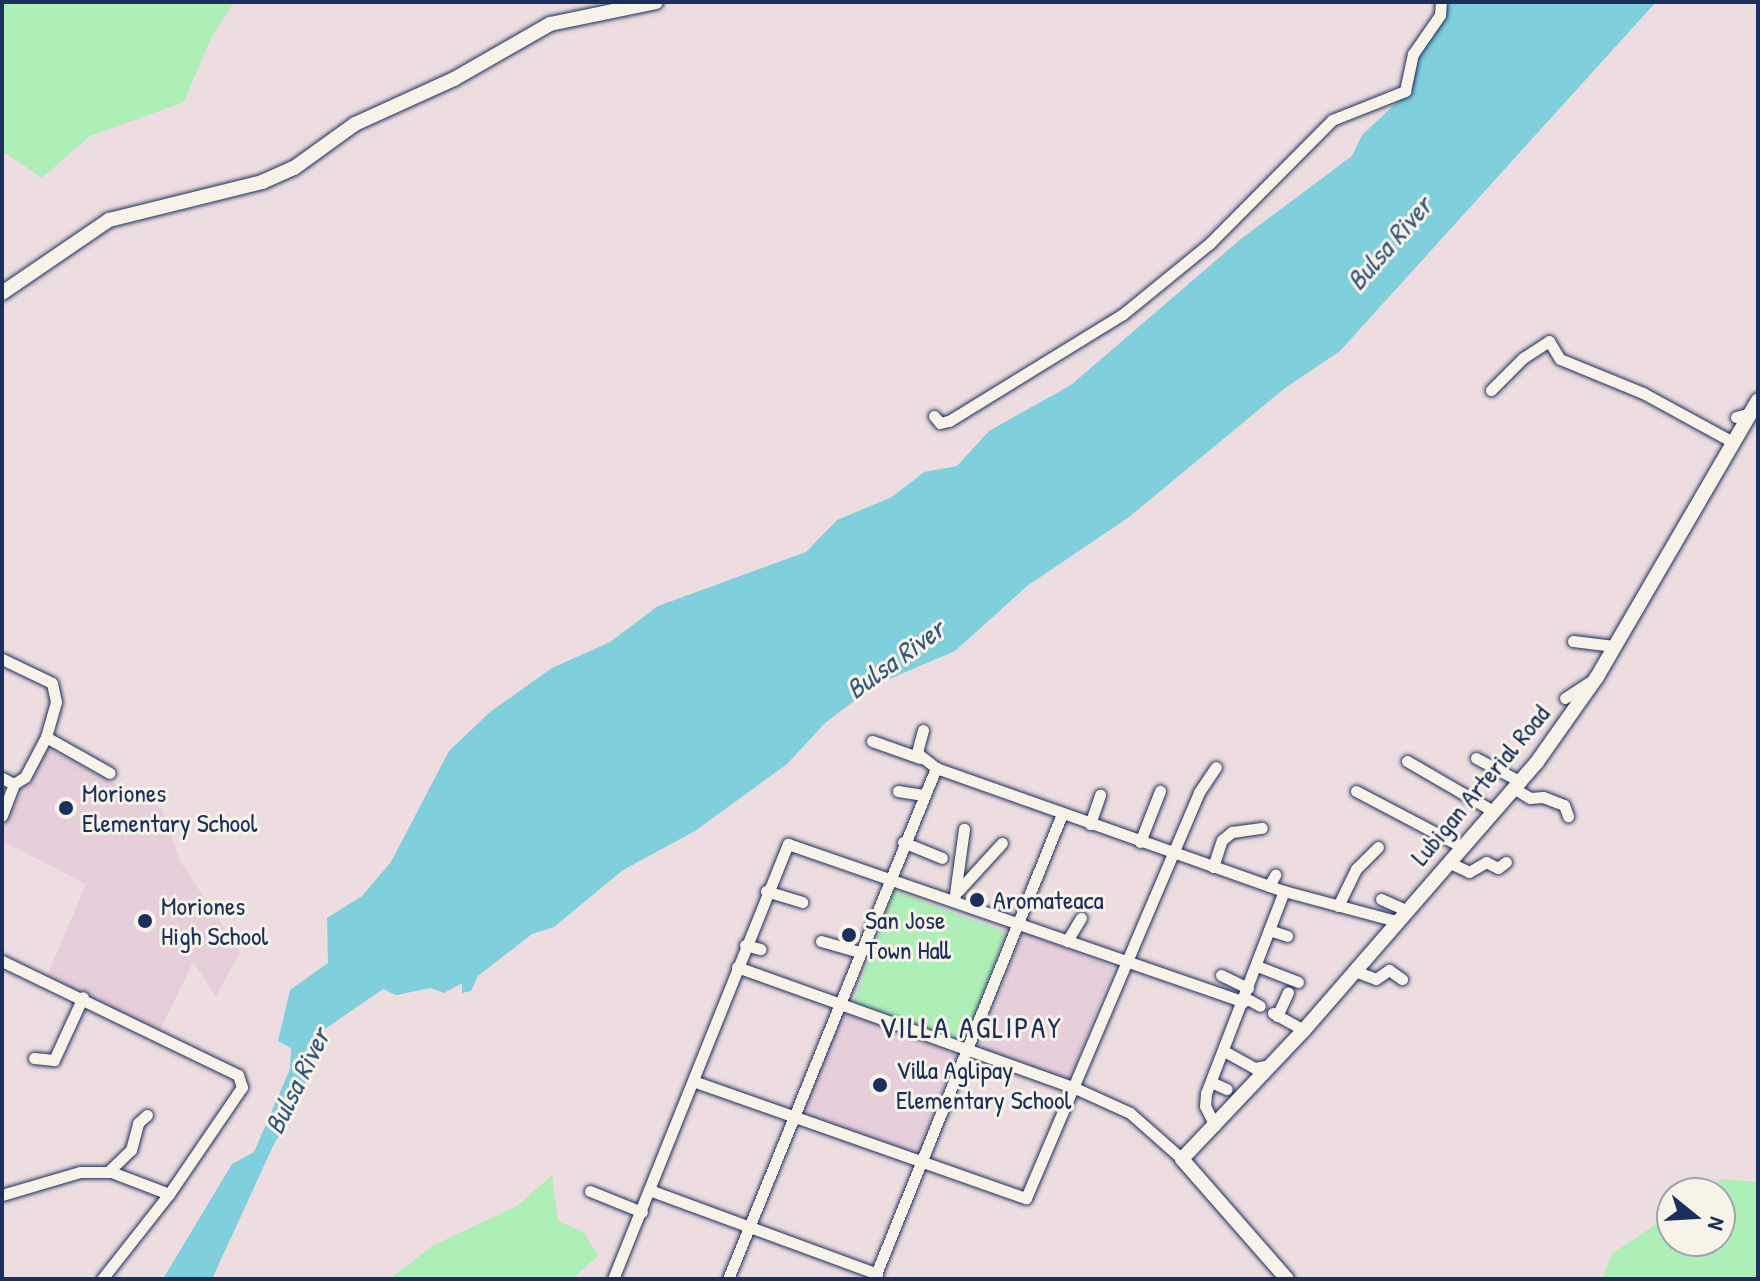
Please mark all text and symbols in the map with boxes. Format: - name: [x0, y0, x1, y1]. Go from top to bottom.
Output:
- water label: Bulsa River: [1339, 189, 1439, 297]
- water label: Bulsa River: [839, 612, 951, 706]
- street label: Lubigan Arterial Road: [1404, 699, 1556, 871]
- place label: Moriones Elementary School: [82, 777, 257, 838]
- marker: Moriones Elementary School: [57, 799, 75, 817]
- place label: Aromateaca: [993, 884, 1104, 916]
- place label: Moriones High School: [161, 890, 268, 952]
- marker: Aromateaca: [968, 891, 986, 909]
- place label: San Jose Town Hall: [865, 904, 951, 966]
- marker: Moriones High School: [136, 912, 154, 930]
- marker: San Jose Town Hall: [840, 926, 858, 944]
- district label: VILLA AGLIPAY: [879, 1009, 1063, 1045]
- water label: Bulsa River: [257, 1023, 337, 1139]
- place label: Villa Aglipay Elementary School: [896, 1054, 1071, 1116]
- marker: Villa Aglipay Elementary School: [871, 1076, 889, 1094]
- north arrow: [1656, 1177, 1736, 1257]
- text: N: [1701, 1214, 1733, 1234]

